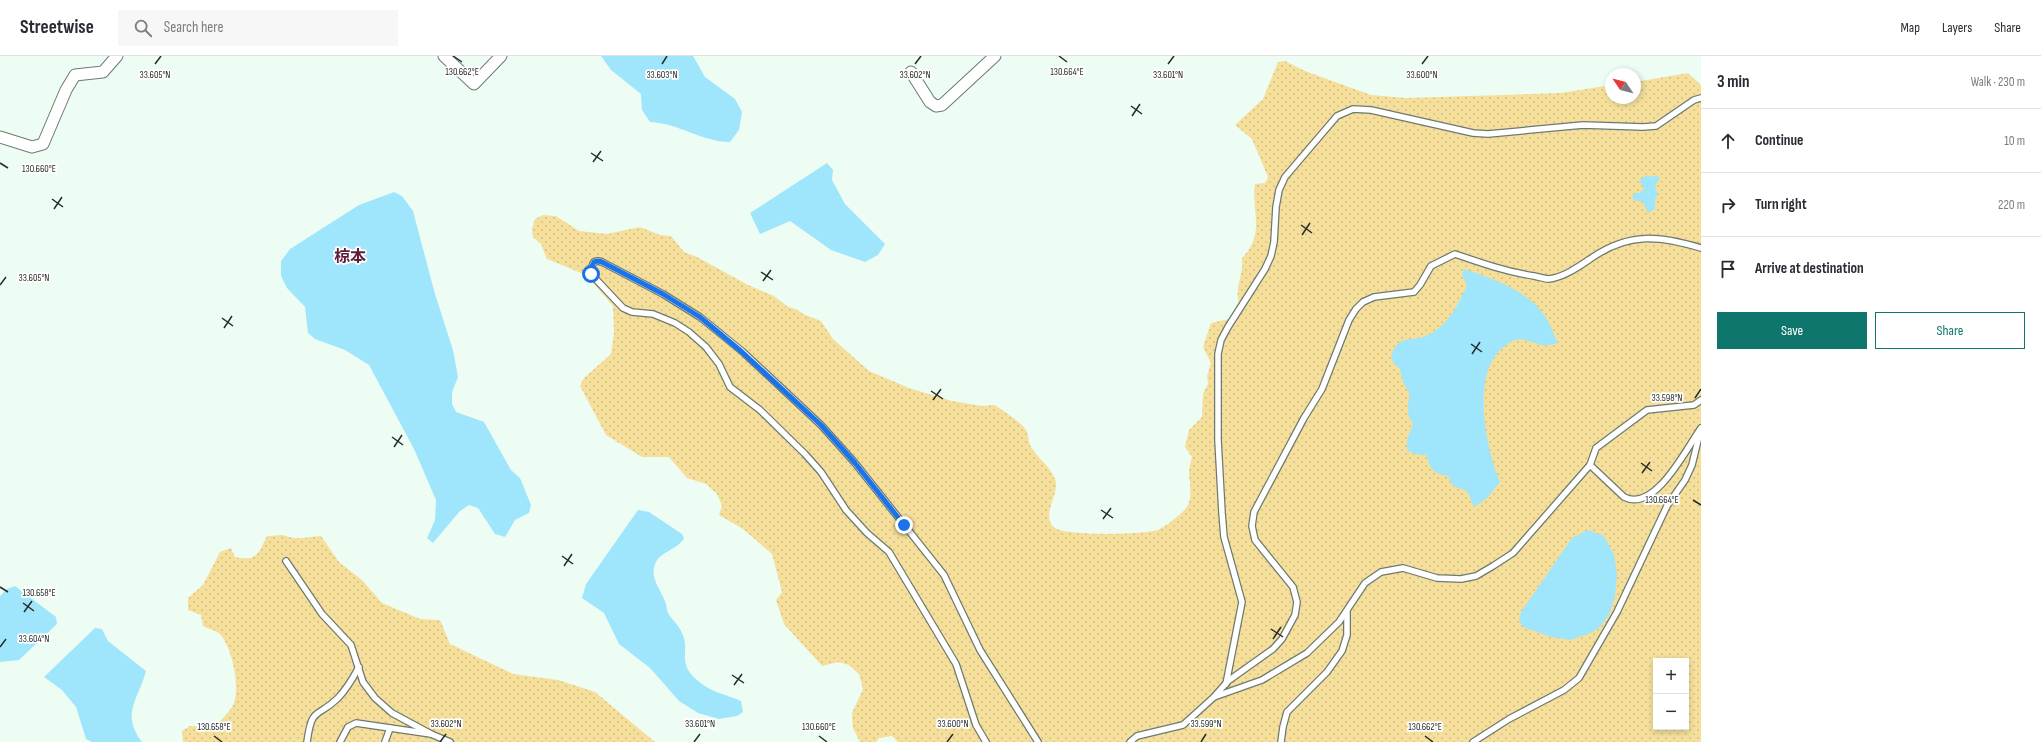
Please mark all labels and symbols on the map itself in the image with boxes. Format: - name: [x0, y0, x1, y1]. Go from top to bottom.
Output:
- text: 130.662°E: [445, 66, 479, 78]
- text: 130.664°E: [1050, 66, 1084, 78]
- north arrow: [1605, 68, 1641, 104]
- text: 33.605°N: [140, 69, 170, 81]
- text: 33.603°N: [646, 69, 678, 81]
- text: 33.602°N: [899, 69, 931, 81]
- text: 33.601°N: [1153, 69, 1183, 81]
- text: 33.600°N: [1406, 69, 1438, 81]
- text: 130.660°E: [22, 163, 56, 175]
- district label: 椋本: [334, 247, 366, 267]
- route start: [582, 265, 600, 283]
- text: 33.605°N: [19, 272, 49, 284]
- text: 33.598°N: [1652, 392, 1682, 404]
- text: 130.664°E: [1645, 494, 1679, 506]
- route end: [895, 516, 913, 534]
- text: 130.658°E: [22, 587, 56, 599]
- text: 33.604°N: [19, 633, 49, 645]
- text: 33.602°N: [430, 718, 462, 730]
- text: 33.601°N: [685, 718, 715, 730]
- text: 33.600°N: [937, 718, 969, 730]
- text: 33.599°N: [1190, 718, 1222, 730]
- text: 130.658°E: [197, 721, 231, 733]
- text: 130.660°E: [802, 721, 836, 733]
- text: 130.662°E: [1408, 721, 1442, 733]

